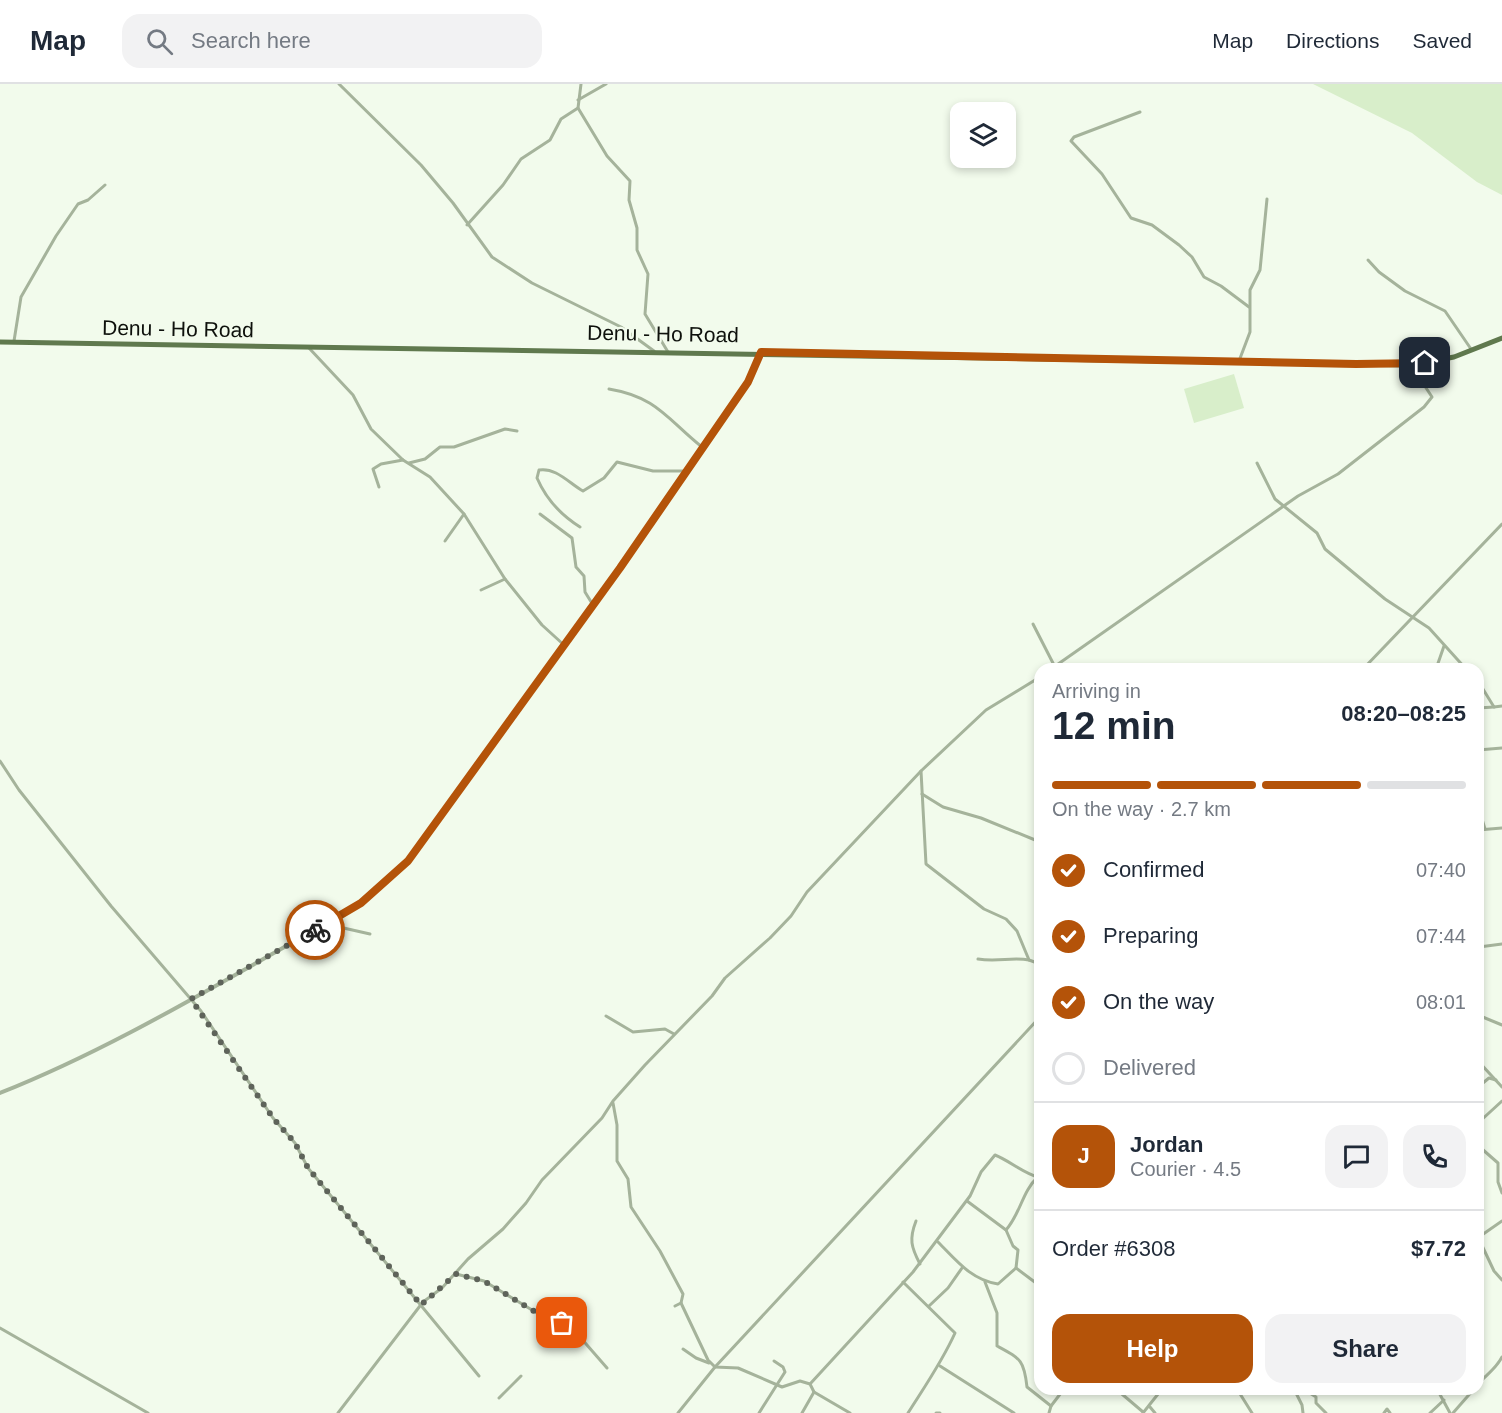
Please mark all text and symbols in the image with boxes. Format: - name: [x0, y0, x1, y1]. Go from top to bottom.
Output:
- search box: [122, 14, 542, 68]
- text: Map: [30, 25, 86, 56]
- icon: search: [143, 25, 176, 58]
- text: Search here: [191, 28, 311, 53]
- text: Map: [1212, 29, 1253, 52]
- text: Directions: [1286, 29, 1379, 52]
- text: Saved: [1412, 29, 1472, 52]
- map controls: [950, 102, 1016, 168]
- button: layers: [950, 102, 1016, 168]
- street label: Denu - Ho Road: [102, 316, 254, 341]
- street label: Denu - Ho Road: [587, 321, 739, 346]
- pin: [1399, 337, 1450, 388]
- icon: home: [1408, 346, 1441, 379]
- text: Arriving in: [1052, 680, 1141, 702]
- text: 08:20–08:25: [1341, 701, 1466, 726]
- text: 12 min: [1052, 704, 1176, 747]
- text: On the way · 2.7 km: [1052, 798, 1231, 820]
- icon: check: [1052, 854, 1085, 887]
- text: Confirmed: [1103, 857, 1204, 882]
- text: 07:40: [1416, 859, 1466, 881]
- courier: [285, 900, 345, 960]
- icon: bike: [299, 914, 332, 947]
- icon: check: [1052, 920, 1085, 953]
- text: Preparing: [1103, 923, 1198, 948]
- text: 07:44: [1416, 925, 1466, 947]
- icon: check: [1052, 986, 1085, 1019]
- text: On the way: [1103, 989, 1214, 1014]
- text: 08:01: [1416, 991, 1466, 1013]
- text: Delivered: [1103, 1055, 1196, 1080]
- button: chat: [1325, 1125, 1388, 1188]
- button: phone: [1403, 1125, 1466, 1188]
- text: Jordan: [1130, 1132, 1203, 1157]
- text: J: [1077, 1143, 1090, 1168]
- text: Courier · 4.5: [1130, 1158, 1241, 1180]
- text: Order #6308: [1052, 1236, 1176, 1261]
- text: $7.72: [1411, 1236, 1466, 1261]
- pin: [536, 1297, 587, 1348]
- icon: bag: [545, 1306, 578, 1339]
- button: Help: [1052, 1314, 1253, 1383]
- button: Share: [1265, 1314, 1466, 1383]

